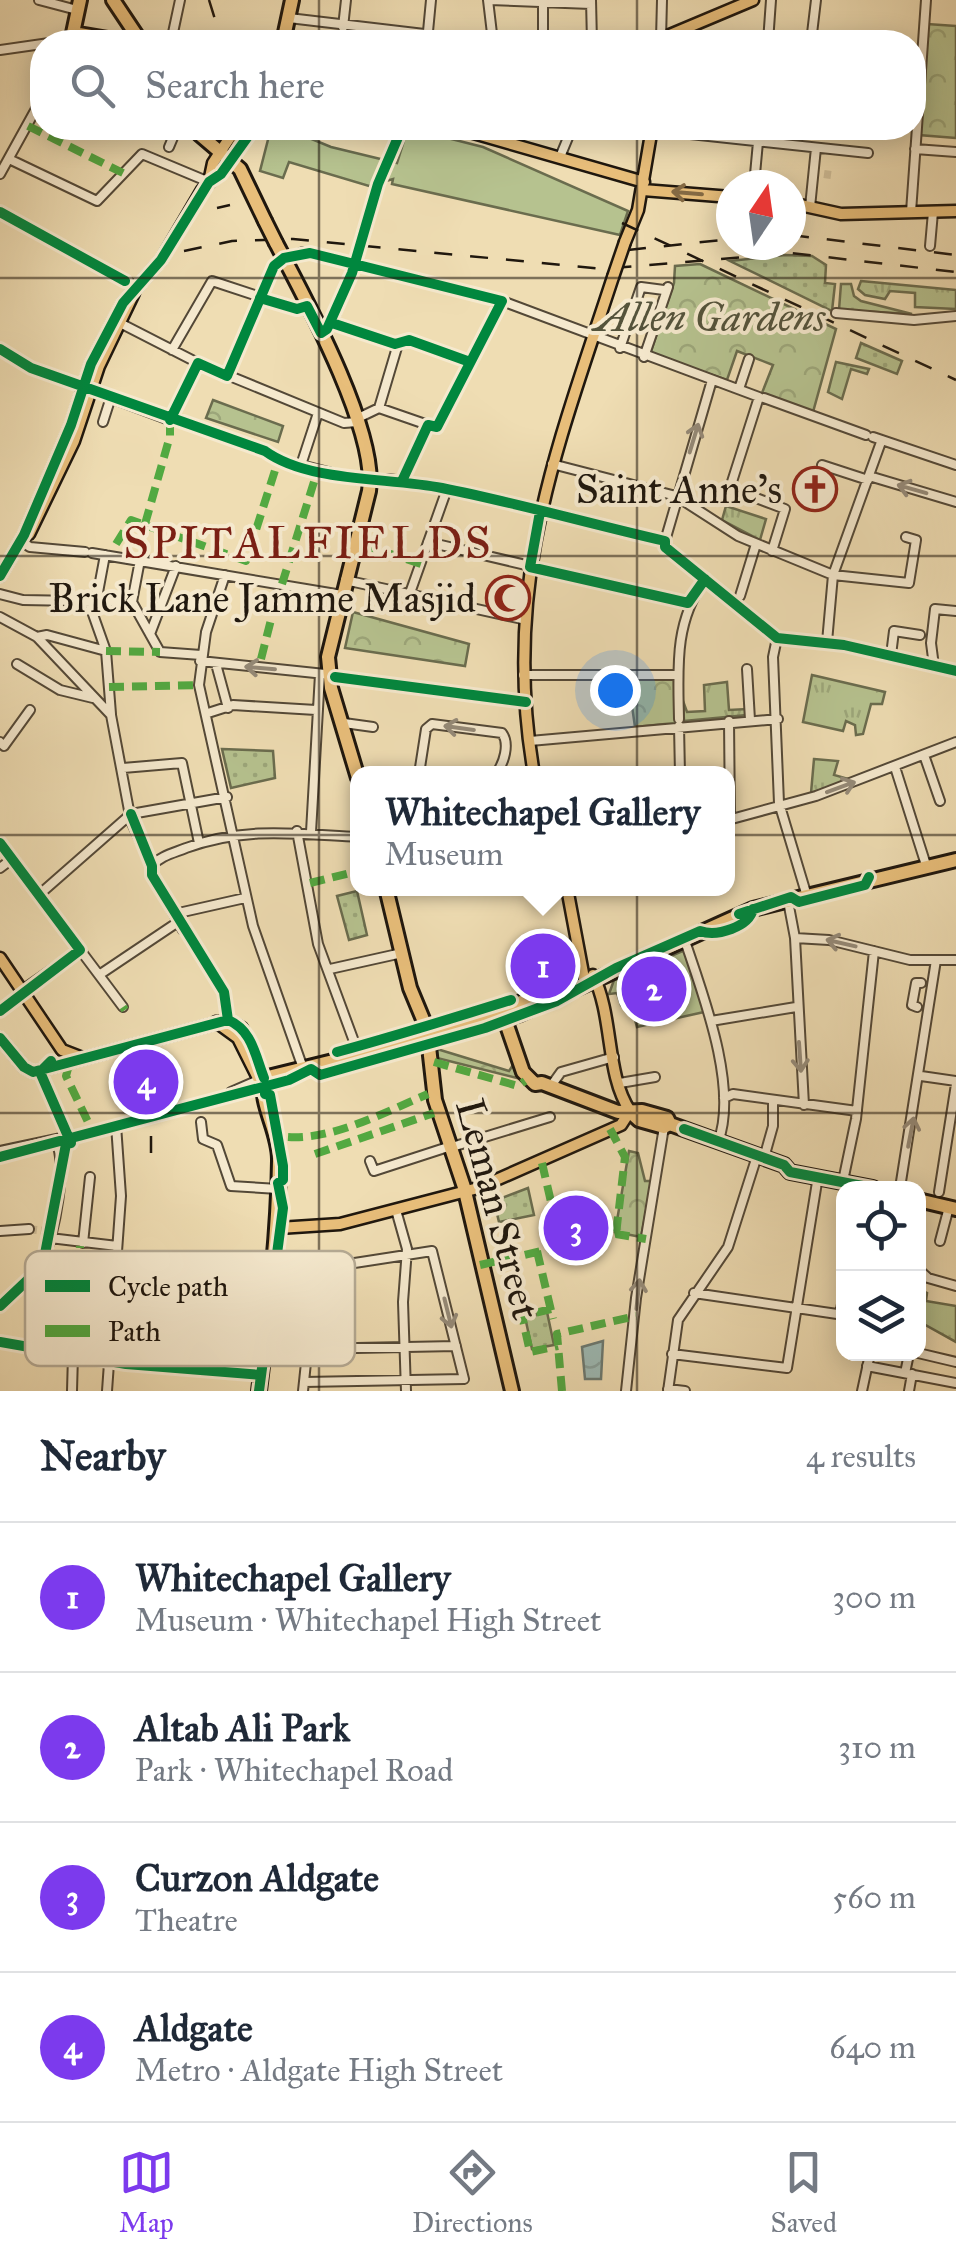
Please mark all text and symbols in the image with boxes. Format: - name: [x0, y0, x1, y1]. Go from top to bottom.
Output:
- search box: [30, 30, 926, 140]
- icon: search: [65, 58, 120, 113]
- text: Search here: [145, 62, 325, 108]
- north arrow: [716, 170, 806, 260]
- one-way arrow: [671, 184, 703, 203]
- park label: Allen Gardens: [591, 293, 827, 342]
- one-way arrow: [686, 422, 704, 454]
- place label: Saint Anne's: [576, 465, 782, 514]
- church icon: Saint Anne's: [792, 466, 838, 512]
- one-way arrow: [897, 479, 928, 498]
- district label: SPITALFIELDS: [123, 515, 493, 570]
- place label: Brick Lane Jamme Masjid: [49, 574, 476, 623]
- mosque icon: Brick Lane Jamme Masjid: [485, 575, 531, 621]
- one-way arrow: [244, 659, 276, 678]
- your location: [590, 665, 641, 716]
- one-way arrow: [443, 718, 476, 736]
- popup: [350, 766, 735, 896]
- one-way arrow: [824, 777, 855, 795]
- text: Whitechapel Gallery: [385, 789, 700, 835]
- text: Museum: [385, 835, 503, 874]
- pin: 1: [510, 928, 576, 1004]
- one-way arrow: [826, 933, 858, 951]
- pin: 2: [622, 952, 686, 1026]
- one-way arrow: [790, 1040, 809, 1072]
- pin: 4: [114, 1044, 178, 1120]
- street label: Leman Street: [445, 1093, 551, 1325]
- one-way arrow: [902, 1116, 921, 1149]
- map controls: [836, 1181, 926, 1361]
- button: locate: [836, 1181, 926, 1271]
- pin: 3: [544, 1190, 608, 1266]
- legend: [25, 1251, 355, 1366]
- text: Cycle path: [108, 1269, 229, 1304]
- button: layers: [836, 1271, 926, 1361]
- one-way arrow: [628, 1279, 647, 1311]
- one-way arrow: [440, 1297, 459, 1328]
- text: Path: [108, 1314, 161, 1349]
- text: Nearby: [40, 1430, 165, 1482]
- text: 4 results: [806, 1437, 916, 1476]
- text: Whitechapel Gallery: [135, 1555, 451, 1601]
- text: 1: [66, 1578, 79, 1617]
- text: 300 m: [832, 1578, 916, 1617]
- text: Museum · Whitechapel High Street: [135, 1601, 601, 1640]
- text: Altab Ali Park: [135, 1705, 350, 1751]
- text: 2: [65, 1728, 80, 1767]
- text: 310 m: [838, 1728, 916, 1767]
- text: Park · Whitechapel Road: [135, 1751, 453, 1790]
- text: Curzon Aldgate: [135, 1855, 379, 1901]
- text: 3: [66, 1878, 79, 1917]
- text: 560 m: [832, 1878, 916, 1917]
- text: Theatre: [135, 1901, 238, 1940]
- text: Aldgate: [135, 2005, 253, 2051]
- text: 4: [64, 2028, 81, 2067]
- text: 640 m: [829, 2028, 916, 2067]
- text: Metro · Aldgate High Street: [135, 2051, 503, 2090]
- tab: Map: [119, 2145, 174, 2240]
- tab: Directions: [412, 2145, 533, 2240]
- tab: Saved: [771, 2145, 837, 2240]

